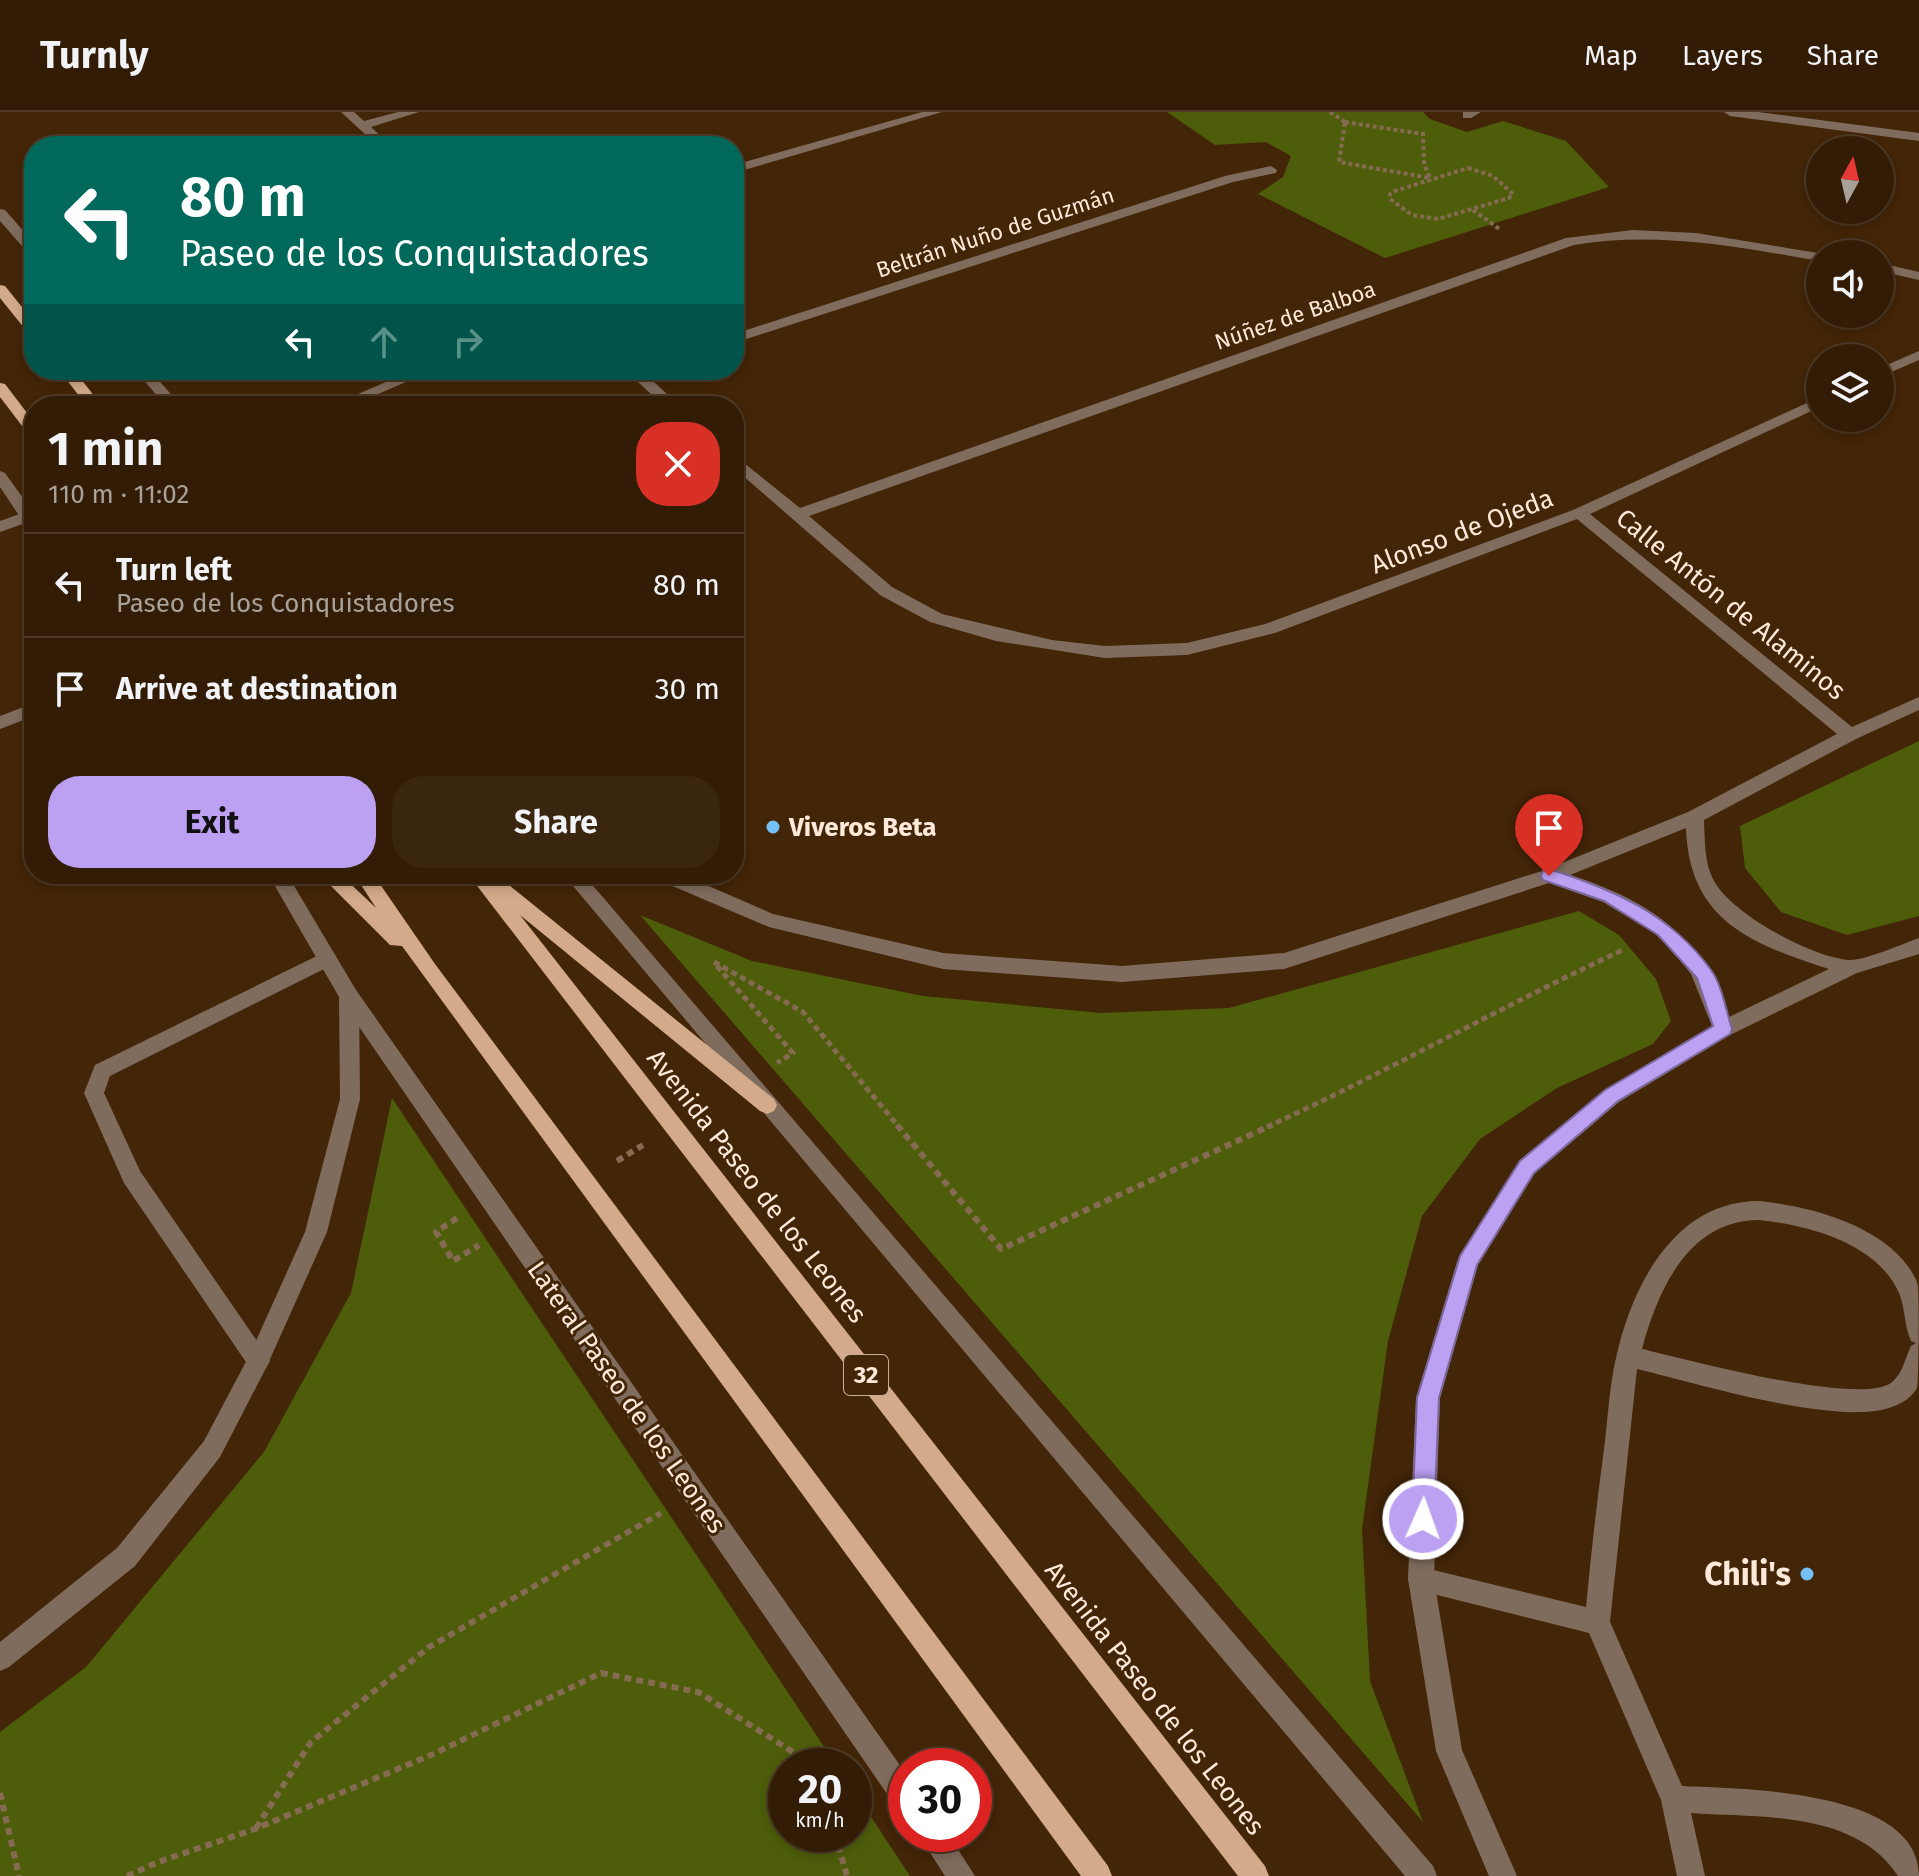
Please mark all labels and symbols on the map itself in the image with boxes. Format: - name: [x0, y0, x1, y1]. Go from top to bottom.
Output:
- north arrow: [1806, 136, 1894, 224]
- street label: Beltrán Nuño de Guzmán: [873, 181, 1118, 284]
- street label: Núñez de Balboa: [1211, 275, 1379, 356]
- street label: Alonso de Ojeda: [1367, 482, 1558, 580]
- street label: Calle Antón de Alaminos: [1610, 502, 1852, 706]
- pin: [1515, 794, 1583, 876]
- place label: Viveros Beta: [788, 812, 937, 843]
- marker: Viveros Beta: [764, 818, 782, 836]
- street label: Avenida Paseo de los Leones: [640, 1043, 873, 1329]
- street label: Lateral Paseo de los Leones: [521, 1255, 732, 1539]
- road number: 32: [844, 1355, 888, 1395]
- position arrow: [1381, 1477, 1465, 1561]
- street label: Avenida Paseo de los Leones: [1038, 1555, 1271, 1841]
- place label: Chili's: [1704, 1555, 1791, 1593]
- marker: Chili's: [1798, 1565, 1816, 1583]
- speed limit sign: 30: [888, 1748, 992, 1852]

